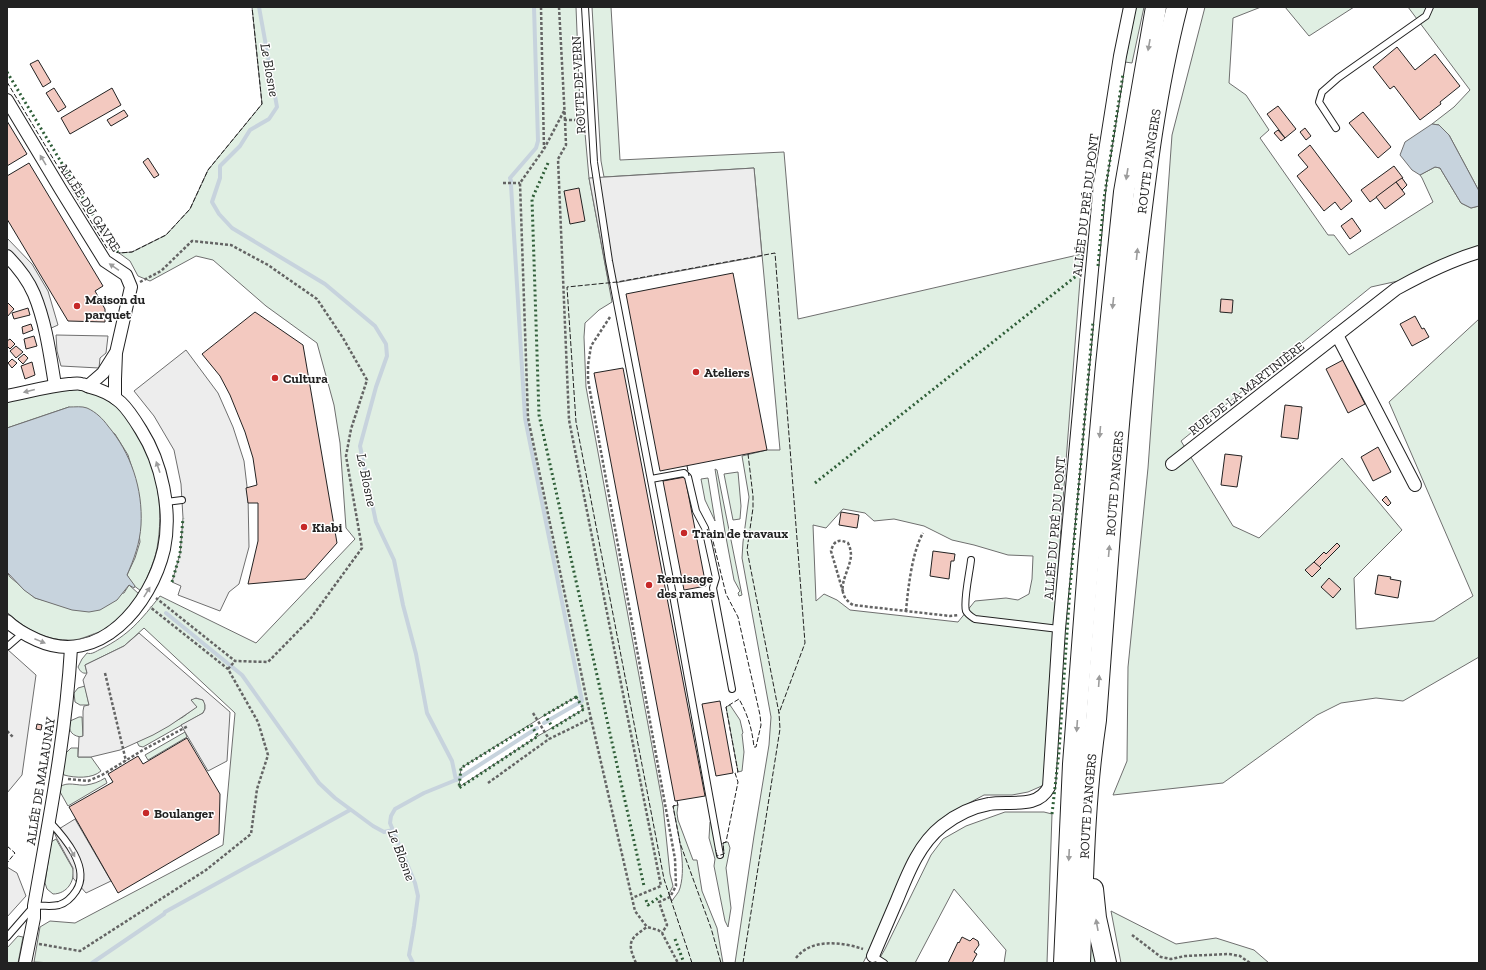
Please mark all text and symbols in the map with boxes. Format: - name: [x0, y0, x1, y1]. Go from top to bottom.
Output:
- street label: ROUTE DE VERN: [568, 35, 589, 134]
- one-way arrow: [1145, 39, 1151, 51]
- water label: Le Blosne: [256, 42, 283, 98]
- street label: ROUTE D'ANGERS: [1134, 108, 1164, 215]
- street label: ALLÉE DU PRÉ DU PONT: [1069, 133, 1102, 277]
- one-way arrow: [39, 154, 46, 166]
- street label: ALLÉE DU GAVRE: [55, 160, 124, 255]
- one-way arrow: [1124, 167, 1130, 180]
- one-way arrow: [1133, 248, 1140, 260]
- one-way arrow: [109, 263, 120, 271]
- place label: Maison du parquet: [85, 292, 145, 322]
- one-way arrow: [1109, 297, 1116, 309]
- marker: Maison du parquet: [72, 301, 82, 311]
- street label: RUE DE LA MARTINIÈRE: [1186, 338, 1307, 438]
- place label: Ateliers: [704, 365, 750, 380]
- marker: Ateliers: [691, 367, 701, 377]
- place label: Cultura: [283, 371, 328, 386]
- marker: Cultura: [270, 373, 280, 383]
- one-way arrow: [23, 388, 35, 394]
- one-way arrow: [1097, 426, 1104, 438]
- street label: ROUTE D'ANGERS: [1103, 430, 1126, 537]
- water label: Le Blosne: [353, 452, 380, 508]
- street label: ALLÉE DU PRÉ DU PONT: [1041, 456, 1068, 600]
- one-way arrow: [154, 460, 160, 472]
- place label: Kiabi: [312, 520, 342, 535]
- marker: Kiabi: [299, 522, 309, 532]
- place label: Train de travaux: [692, 526, 788, 541]
- marker: Train de travaux: [679, 528, 689, 538]
- one-way arrow: [1105, 545, 1112, 557]
- place label: Remisage des rames: [657, 571, 715, 601]
- marker: Remisage des rames: [644, 580, 654, 590]
- one-way arrow: [143, 586, 150, 598]
- one-way arrow: [34, 638, 45, 644]
- one-way arrow: [1095, 675, 1102, 687]
- street label: ALLÉE DE MALAUNAY: [23, 716, 58, 846]
- one-way arrow: [1073, 720, 1080, 732]
- street label: ROUTE D'ANGERS: [1077, 753, 1100, 859]
- place label: Boulanger: [154, 806, 214, 821]
- marker: Boulanger: [141, 808, 151, 818]
- water label: Le Blosne: [384, 827, 419, 884]
- one-way arrow: [69, 846, 76, 858]
- one-way arrow: [1065, 849, 1072, 861]
- one-way arrow: [1094, 919, 1100, 931]

